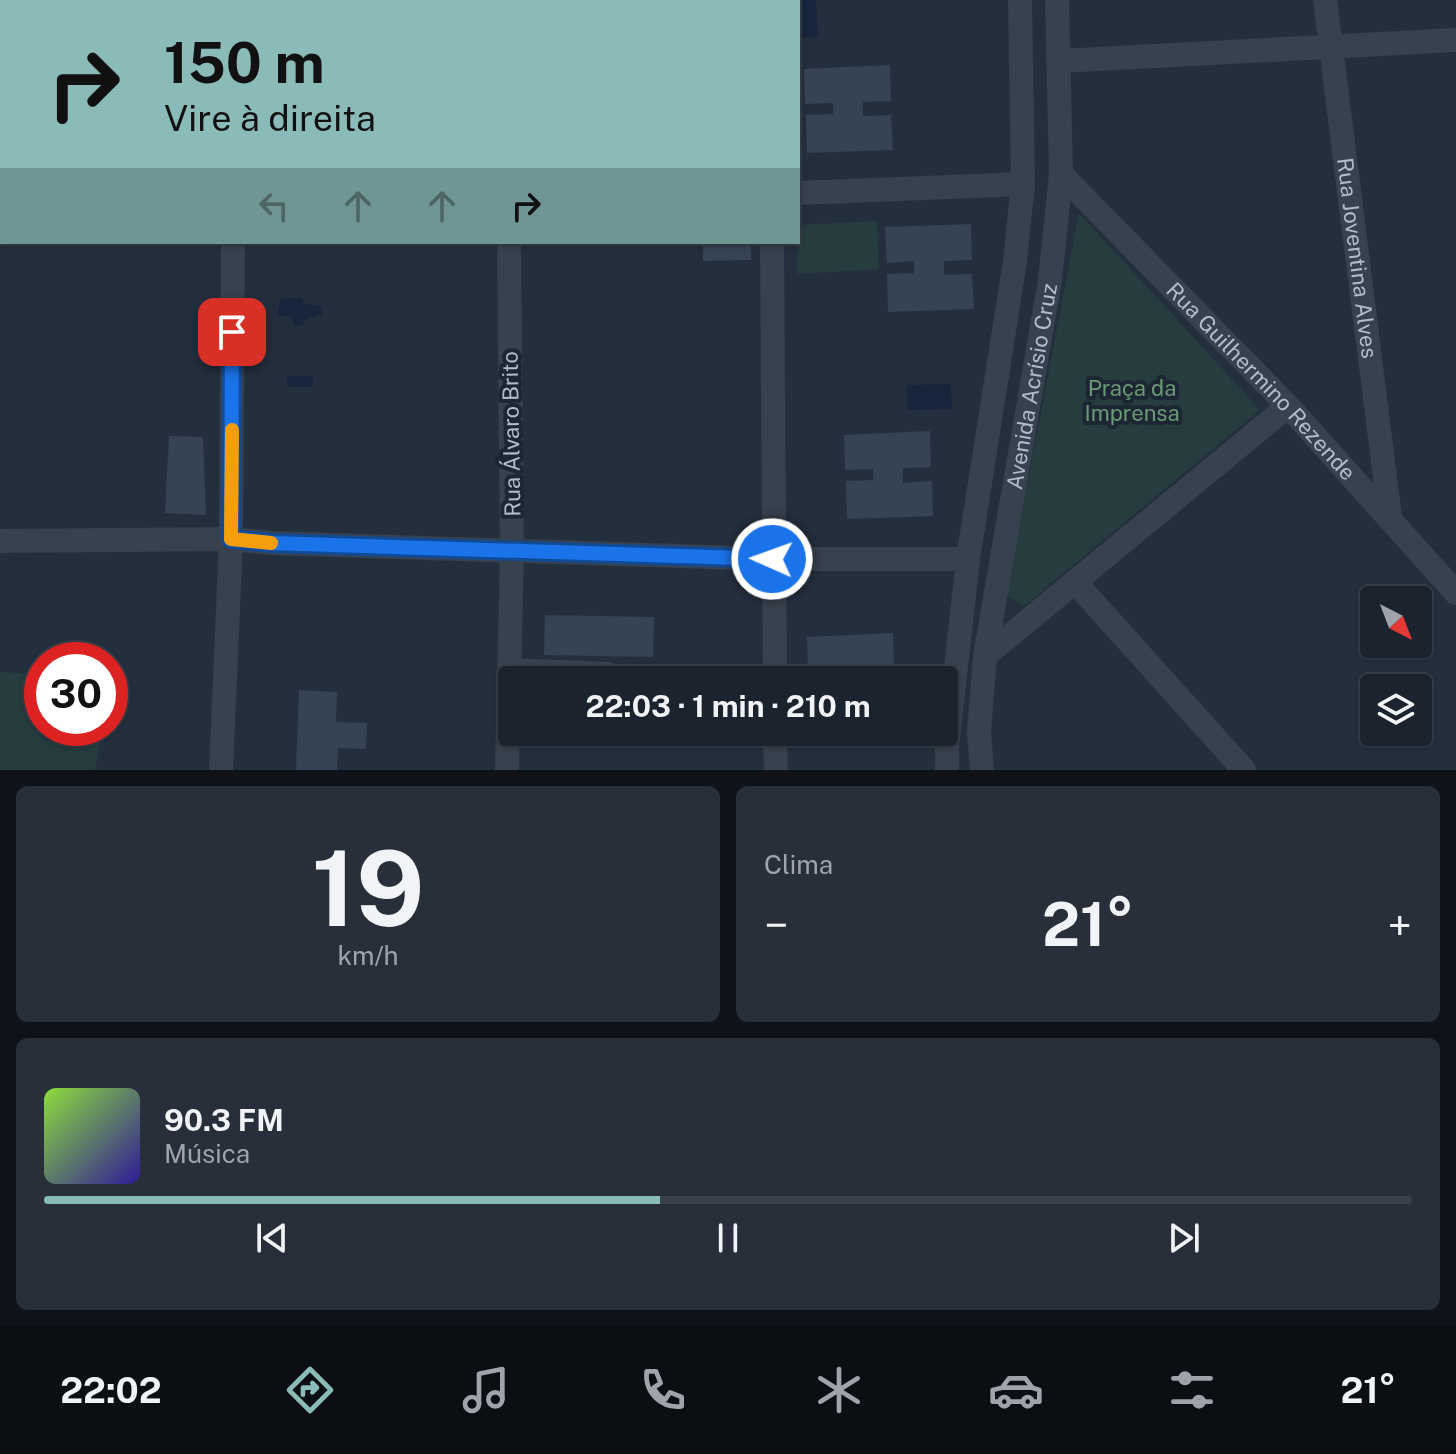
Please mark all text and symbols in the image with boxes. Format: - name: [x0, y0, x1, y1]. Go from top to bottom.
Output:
- text: 150 m: [164, 30, 325, 96]
- icon: right: [32, 32, 136, 136]
- text: Vire à direita: [164, 97, 376, 139]
- street label: Rua Joventina Alves: [1332, 156, 1383, 360]
- icon: left: [252, 184, 296, 228]
- icon: ahead: [336, 184, 380, 228]
- icon: ahead: [420, 184, 464, 228]
- icon: right: [504, 184, 548, 228]
- street label: Rua Guilhermino Rezende: [1161, 277, 1361, 485]
- street label: Avenida Acrísio Cruz: [1001, 281, 1062, 492]
- pin: [198, 298, 266, 366]
- icon: arrive: [210, 310, 254, 354]
- street label: Rua Álvaro Brito: [497, 351, 525, 517]
- park label: Praça da Imprensa: [1084, 375, 1180, 426]
- position arrow: [730, 517, 814, 601]
- north arrow: [1360, 586, 1432, 658]
- map controls: [1360, 586, 1432, 746]
- speed limit sign: 30: [24, 642, 128, 746]
- button: layers: [1360, 674, 1432, 746]
- text: 22:03 · 1 min · 210 m: [585, 688, 871, 724]
- text: 19: [311, 827, 425, 949]
- text: Clima: [764, 849, 833, 880]
- text: 21°: [1042, 889, 1134, 960]
- text: −: [764, 899, 788, 951]
- text: +: [1388, 899, 1412, 951]
- text: km/h: [337, 940, 399, 971]
- text: 90.3 FM: [164, 1102, 284, 1138]
- text: Música: [164, 1138, 250, 1169]
- icon: previous: [250, 1216, 294, 1260]
- icon: pause: [706, 1216, 750, 1260]
- icon: next: [1162, 1216, 1206, 1260]
- icon: directions: [282, 1362, 338, 1418]
- icon: music: [458, 1362, 514, 1418]
- icon: phone: [635, 1362, 691, 1418]
- icon: climate: [811, 1362, 867, 1418]
- icon: car: [988, 1362, 1044, 1418]
- icon: filters: [1164, 1362, 1220, 1418]
- text: 22:02: [60, 1369, 162, 1411]
- text: 21°: [1340, 1369, 1396, 1411]

